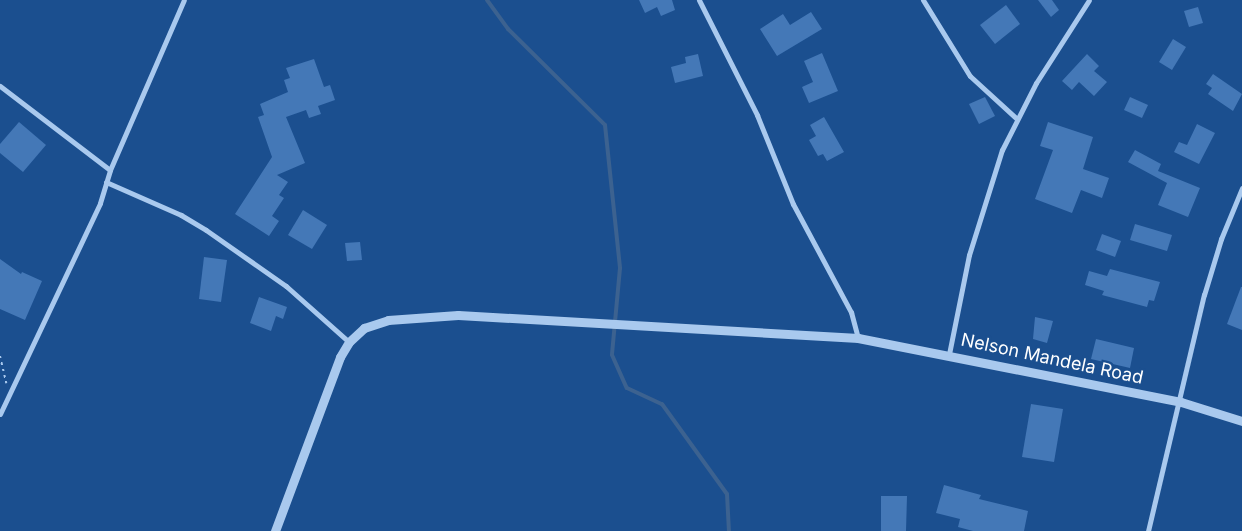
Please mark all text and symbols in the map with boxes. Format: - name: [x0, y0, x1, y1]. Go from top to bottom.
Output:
- street label: Nelson Mandela Road: [959, 329, 1145, 389]

